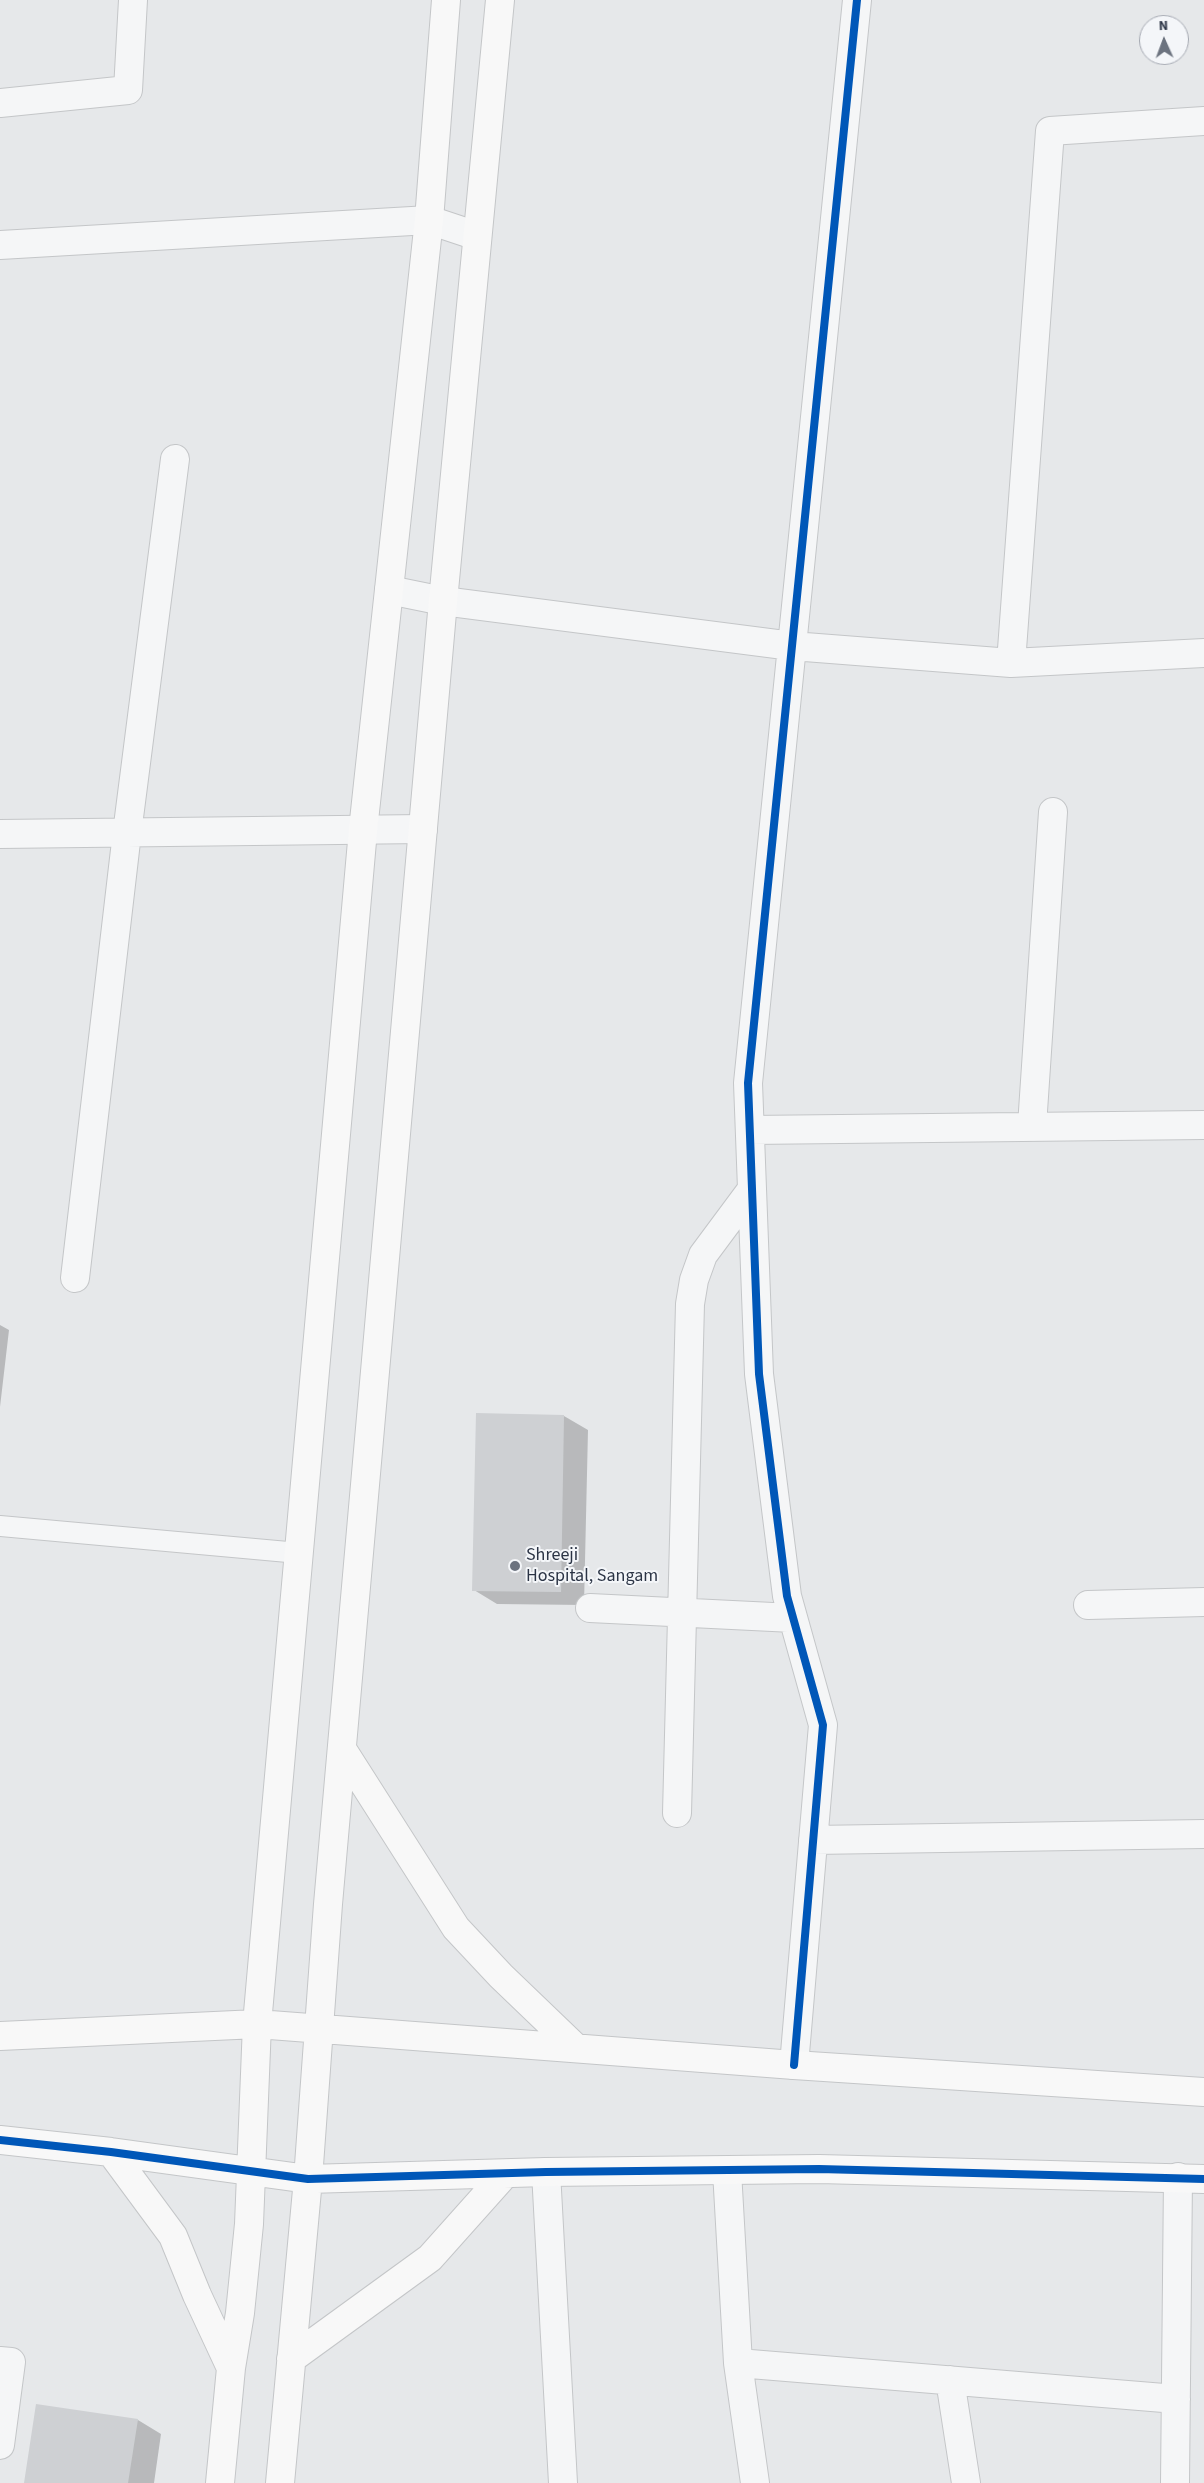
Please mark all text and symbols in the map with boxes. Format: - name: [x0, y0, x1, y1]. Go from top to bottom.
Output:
- north arrow: [1139, 15, 1189, 65]
- text: N: [1159, 16, 1169, 36]
- place label: Shreeji Hospital, Sangam: [526, 1545, 658, 1588]
- marker: Shreeji Hospital, Sangam: [508, 1559, 522, 1573]

